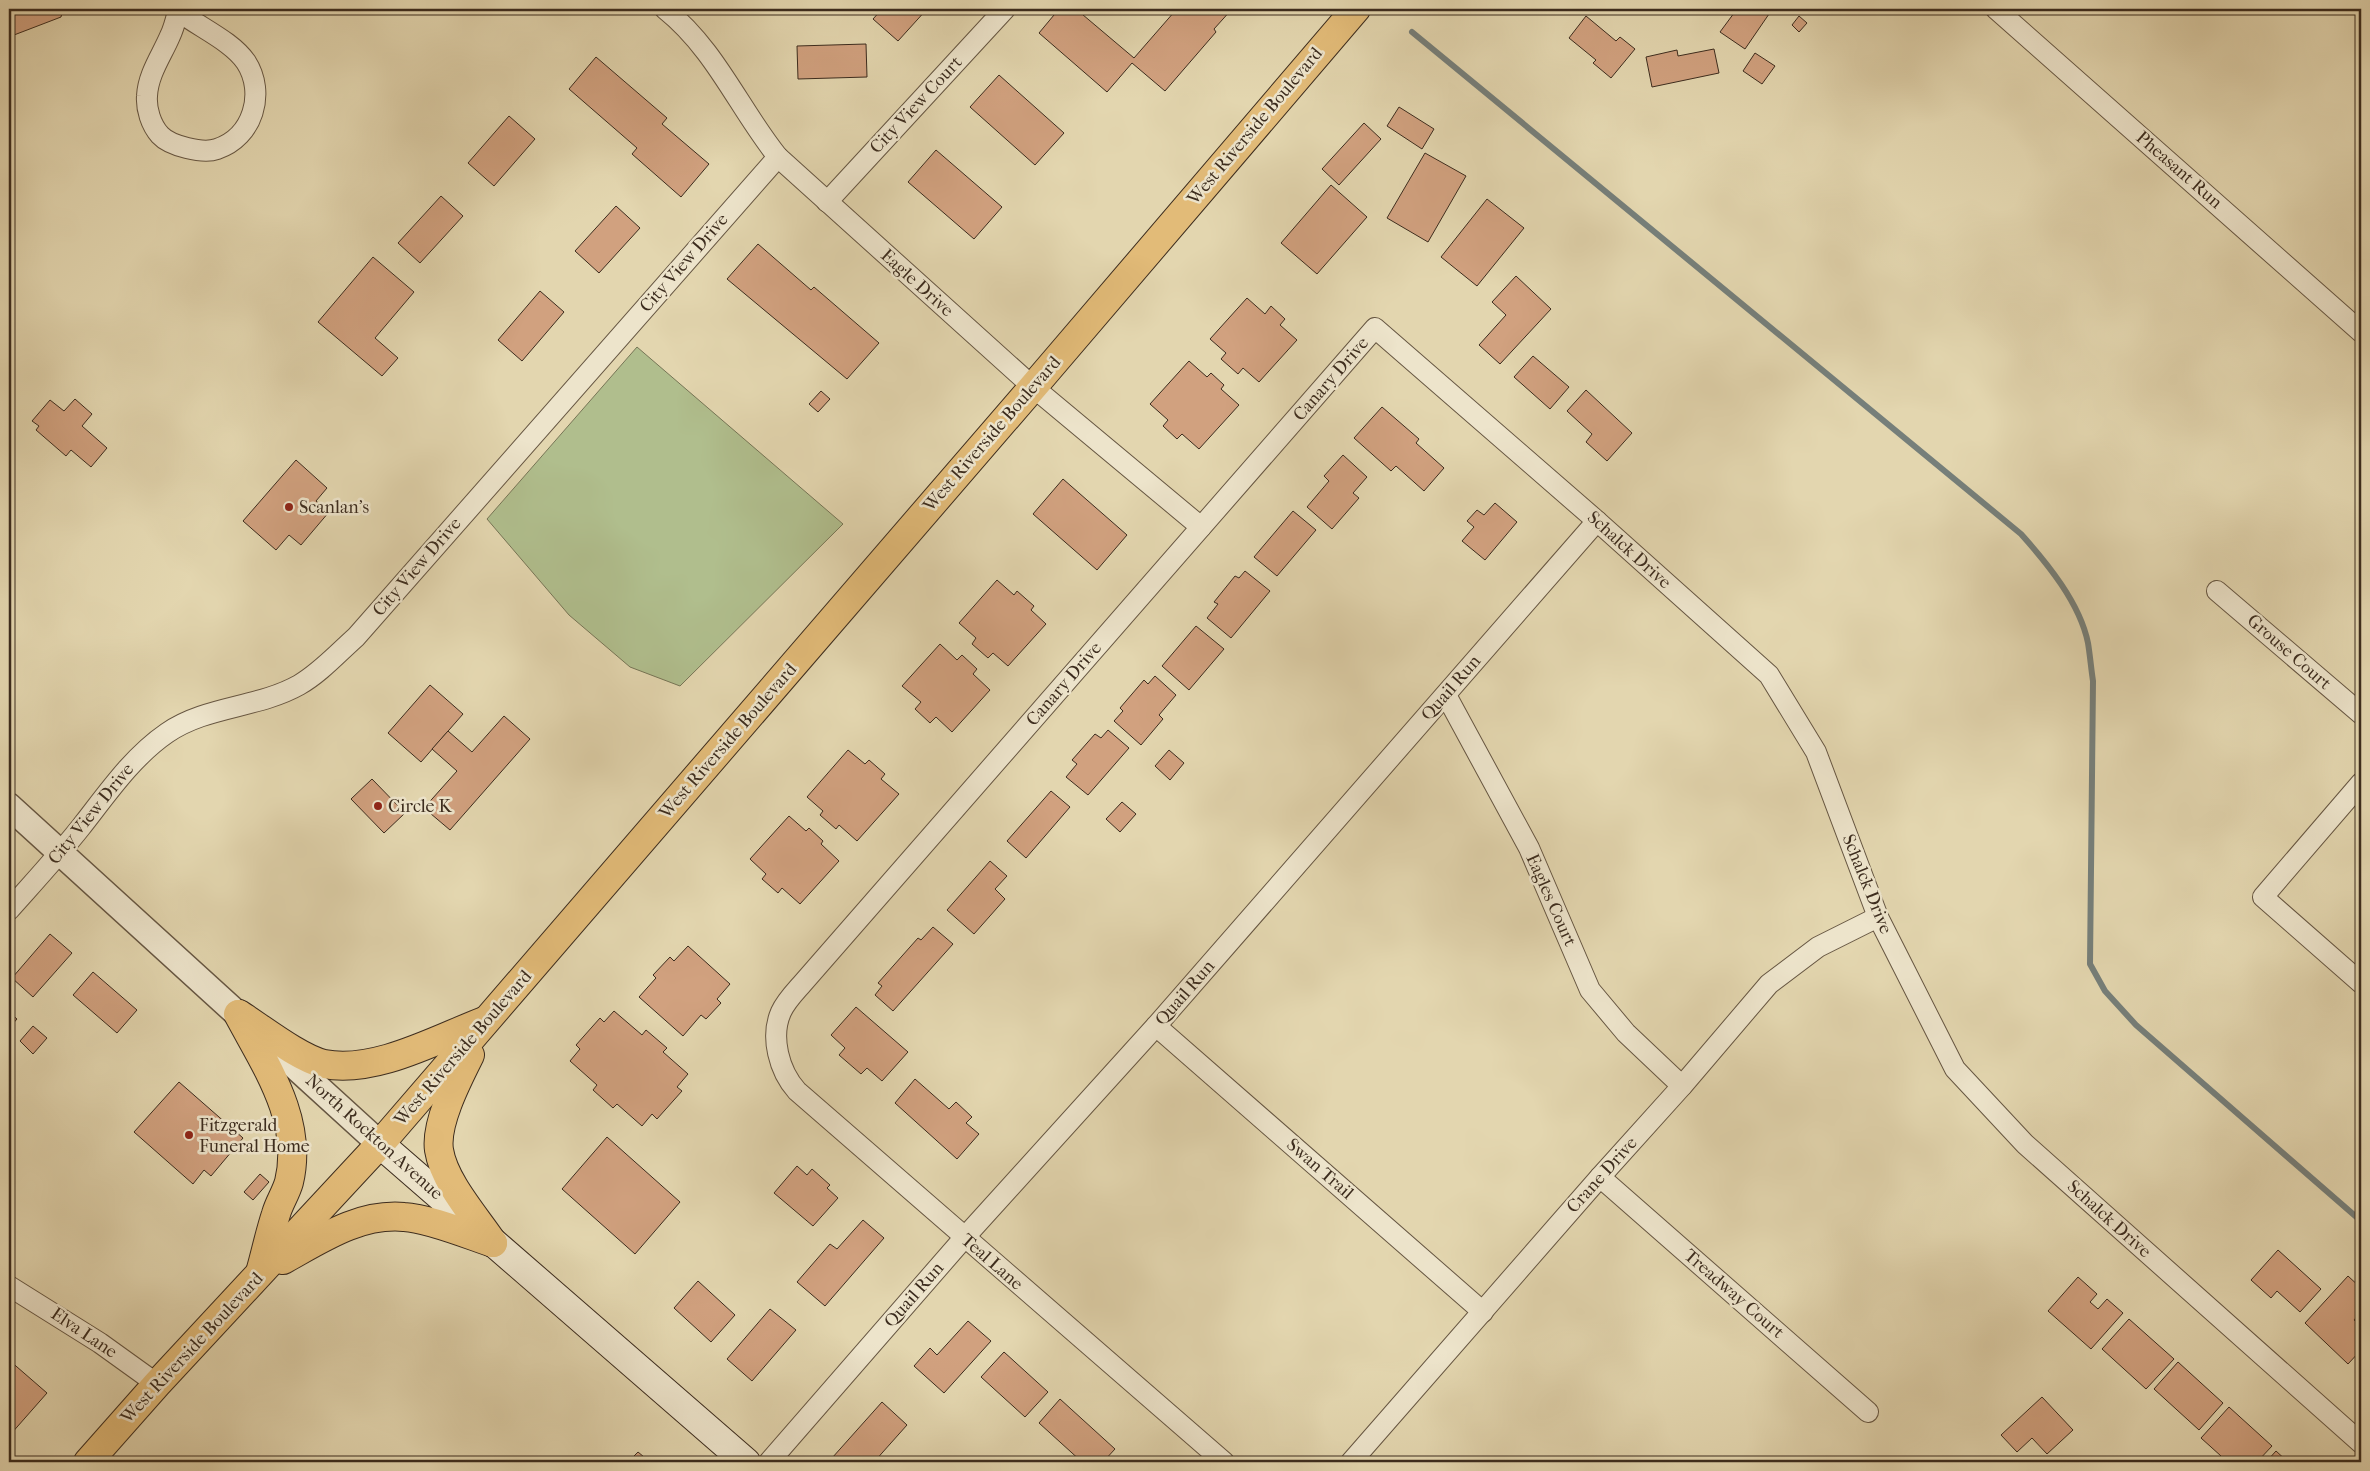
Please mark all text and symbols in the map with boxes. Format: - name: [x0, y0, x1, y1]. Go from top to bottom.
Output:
- street label: West Riverside Boulevard: [1182, 43, 1327, 210]
- street label: City View Court: [866, 52, 967, 158]
- street label: Pheasant Run: [2132, 127, 2227, 213]
- street label: City View Drive: [635, 209, 733, 317]
- street label: Eagle Drive: [876, 245, 958, 321]
- street label: Canary Drive: [1289, 333, 1373, 425]
- street label: West Riverside Boulevard: [918, 352, 1065, 517]
- place label: Scanlan's: [299, 497, 369, 518]
- marker: Scanlan's: [283, 501, 295, 513]
- street label: Schalck Drive: [1583, 507, 1675, 593]
- street label: City View Drive: [368, 513, 466, 621]
- street label: Grouse Court: [2243, 610, 2336, 695]
- street label: Canary Drive: [1022, 638, 1106, 730]
- street label: Quail Run: [1417, 651, 1486, 725]
- street label: West Riverside Boulevard: [654, 659, 801, 824]
- street label: City View Drive: [44, 759, 138, 869]
- place label: Circle K: [388, 796, 452, 817]
- marker: Circle K: [372, 800, 384, 812]
- street label: Schalck Drive: [1838, 831, 1897, 937]
- street label: Eagles Court: [1521, 851, 1581, 950]
- street label: Quail Run: [1151, 956, 1220, 1030]
- street label: West Riverside Boulevard: [389, 966, 536, 1131]
- street label: North Rockton Avenue: [301, 1070, 447, 1204]
- place label: Fitzgerald Funeral Home: [199, 1115, 310, 1157]
- marker: Fitzgerald Funeral Home: [183, 1129, 195, 1141]
- street label: Crane Drive: [1562, 1133, 1642, 1217]
- street label: Swan Trail: [1282, 1134, 1358, 1204]
- street label: Schalck Drive: [2063, 1176, 2155, 1262]
- street label: Teal Lane: [957, 1229, 1027, 1295]
- street label: Treadway Court: [1680, 1245, 1789, 1343]
- street label: Quail Run: [880, 1258, 949, 1332]
- street label: West Riverside Boulevard: [116, 1268, 268, 1429]
- street label: Elva Lane: [47, 1303, 121, 1363]

